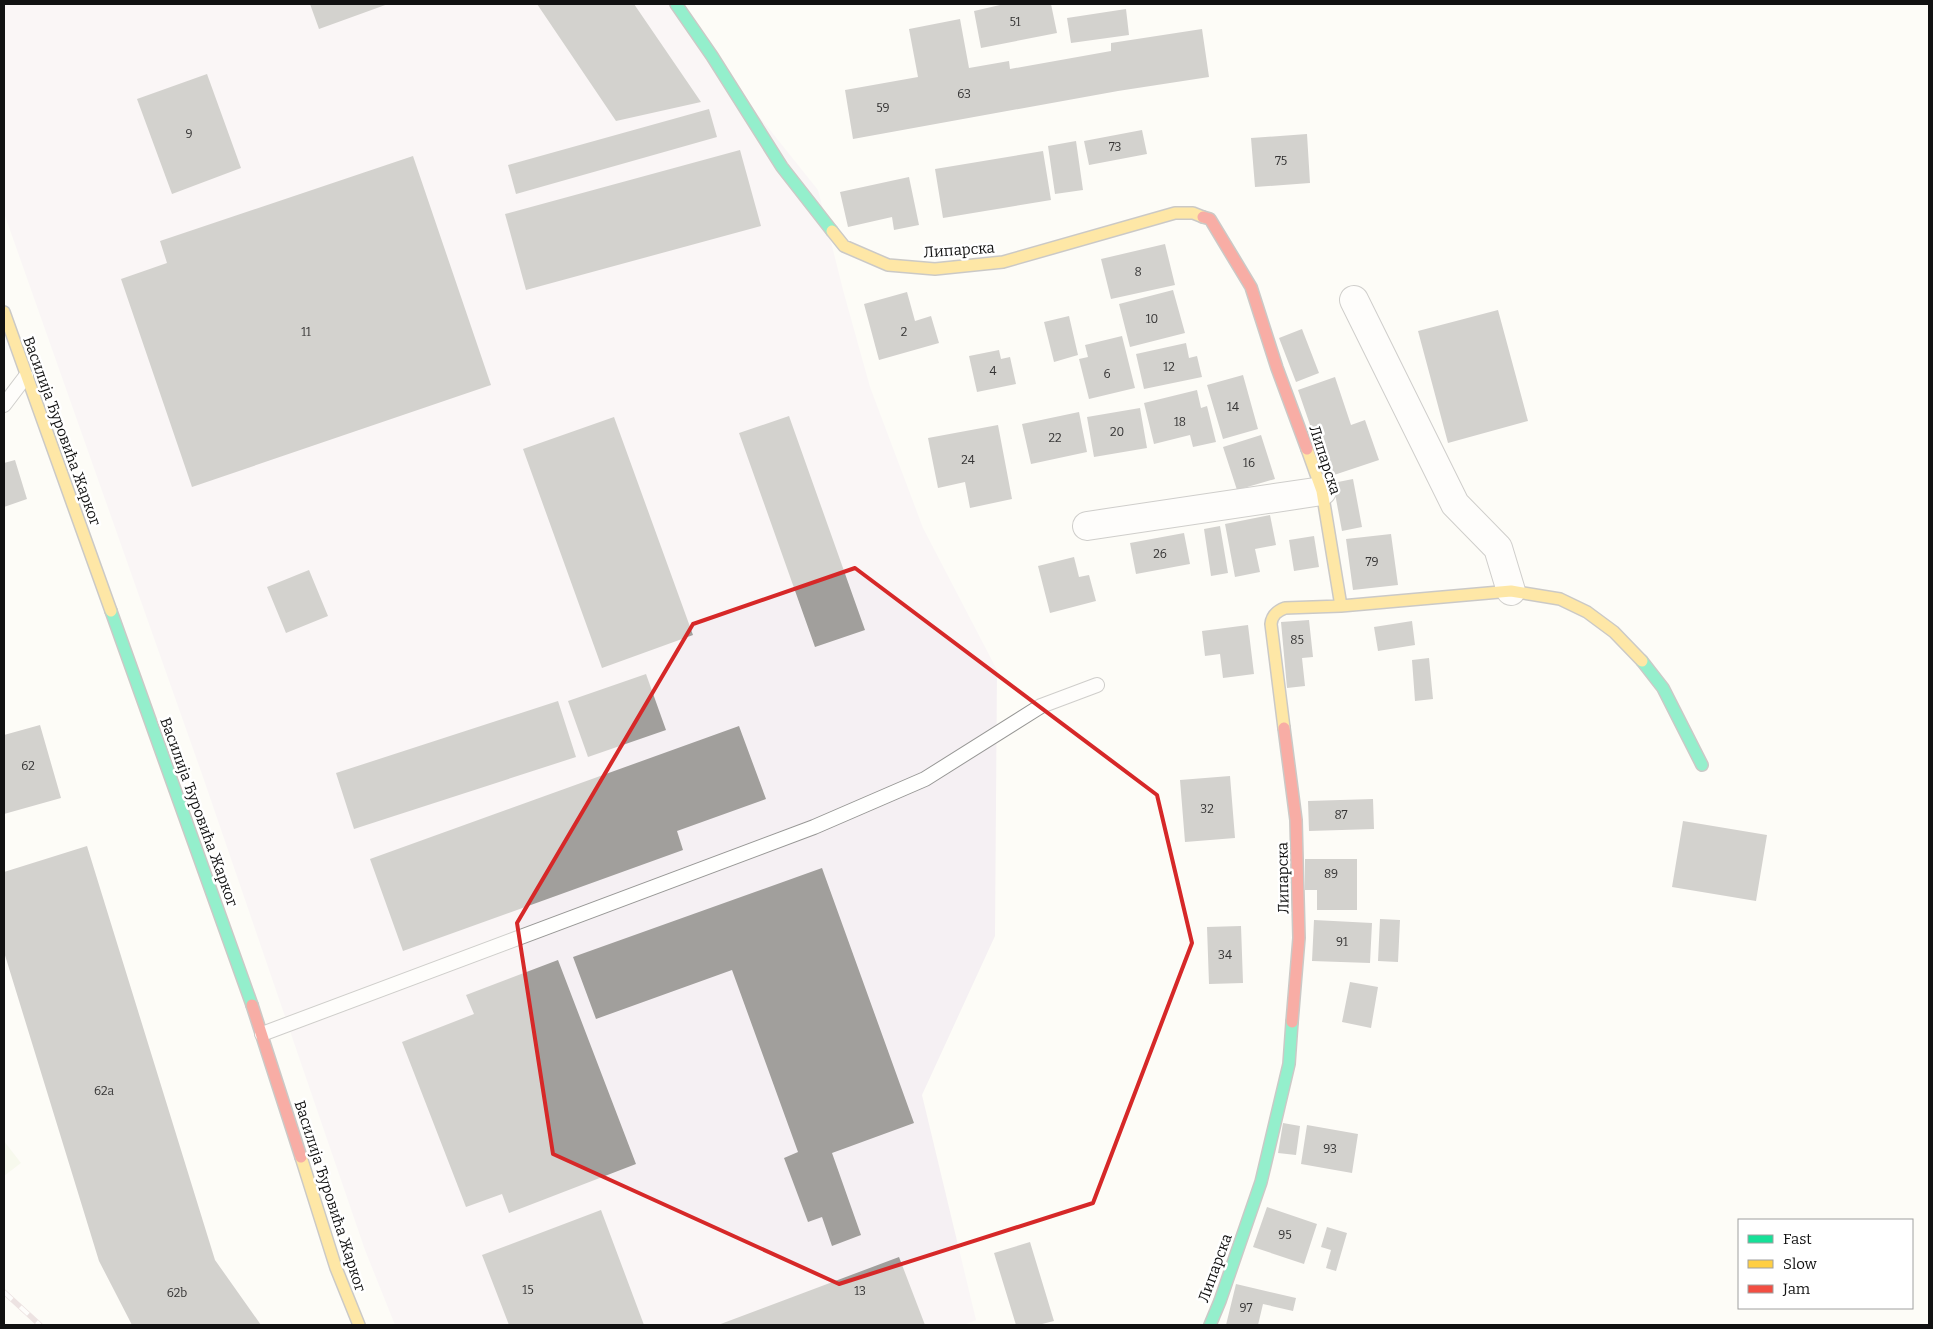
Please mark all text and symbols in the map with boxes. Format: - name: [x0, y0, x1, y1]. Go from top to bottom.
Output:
- house number: 51: [1009, 15, 1021, 29]
- house number: 63: [957, 87, 971, 101]
- house number: 59: [876, 101, 890, 115]
- house number: 9: [185, 127, 193, 141]
- house number: 73: [1109, 140, 1121, 154]
- house number: 75: [1275, 154, 1287, 168]
- street label: Липарска: [923, 239, 995, 261]
- house number: 8: [1134, 265, 1142, 279]
- house number: 10: [1146, 312, 1158, 326]
- house number: 11: [301, 325, 311, 339]
- house number: 2: [901, 325, 907, 339]
- street label: Василија Ђуровића Жарког: [19, 334, 105, 528]
- house number: 12: [1163, 360, 1175, 374]
- house number: 4: [989, 364, 997, 378]
- house number: 6: [1103, 367, 1111, 381]
- house number: 14: [1227, 400, 1239, 414]
- house number: 18: [1174, 415, 1186, 429]
- street label: Липарска: [1305, 423, 1345, 497]
- house number: 20: [1110, 425, 1124, 439]
- house number: 22: [1048, 431, 1062, 445]
- house number: 24: [961, 453, 975, 467]
- house number: 16: [1243, 456, 1255, 470]
- house number: 26: [1153, 547, 1167, 561]
- house number: 79: [1366, 555, 1378, 569]
- house number: 85: [1290, 633, 1304, 647]
- street label: Василија Ђуровића Жарког: [156, 715, 242, 909]
- house number: 62: [21, 759, 35, 773]
- house number: 32: [1200, 802, 1214, 816]
- house number: 87: [1334, 808, 1348, 822]
- street label: Липарска: [1273, 842, 1293, 914]
- house number: 89: [1324, 867, 1338, 881]
- house number: 91: [1336, 935, 1348, 949]
- house number: 34: [1218, 948, 1232, 962]
- house number: 62a: [94, 1084, 114, 1098]
- street label: Василија Ђуровића Жарког: [291, 1098, 369, 1294]
- house number: 93: [1323, 1142, 1337, 1156]
- legend: [1738, 1219, 1913, 1309]
- house number: 95: [1278, 1228, 1292, 1242]
- text: Fast: [1783, 1230, 1812, 1248]
- street label: Липарска: [1194, 1231, 1236, 1305]
- text: Slow: [1783, 1255, 1818, 1273]
- text: Jam: [1782, 1280, 1811, 1298]
- house number: 15: [522, 1283, 534, 1297]
- house number: 13: [854, 1284, 866, 1298]
- house number: 62b: [167, 1286, 187, 1300]
- house number: 97: [1240, 1301, 1252, 1315]

